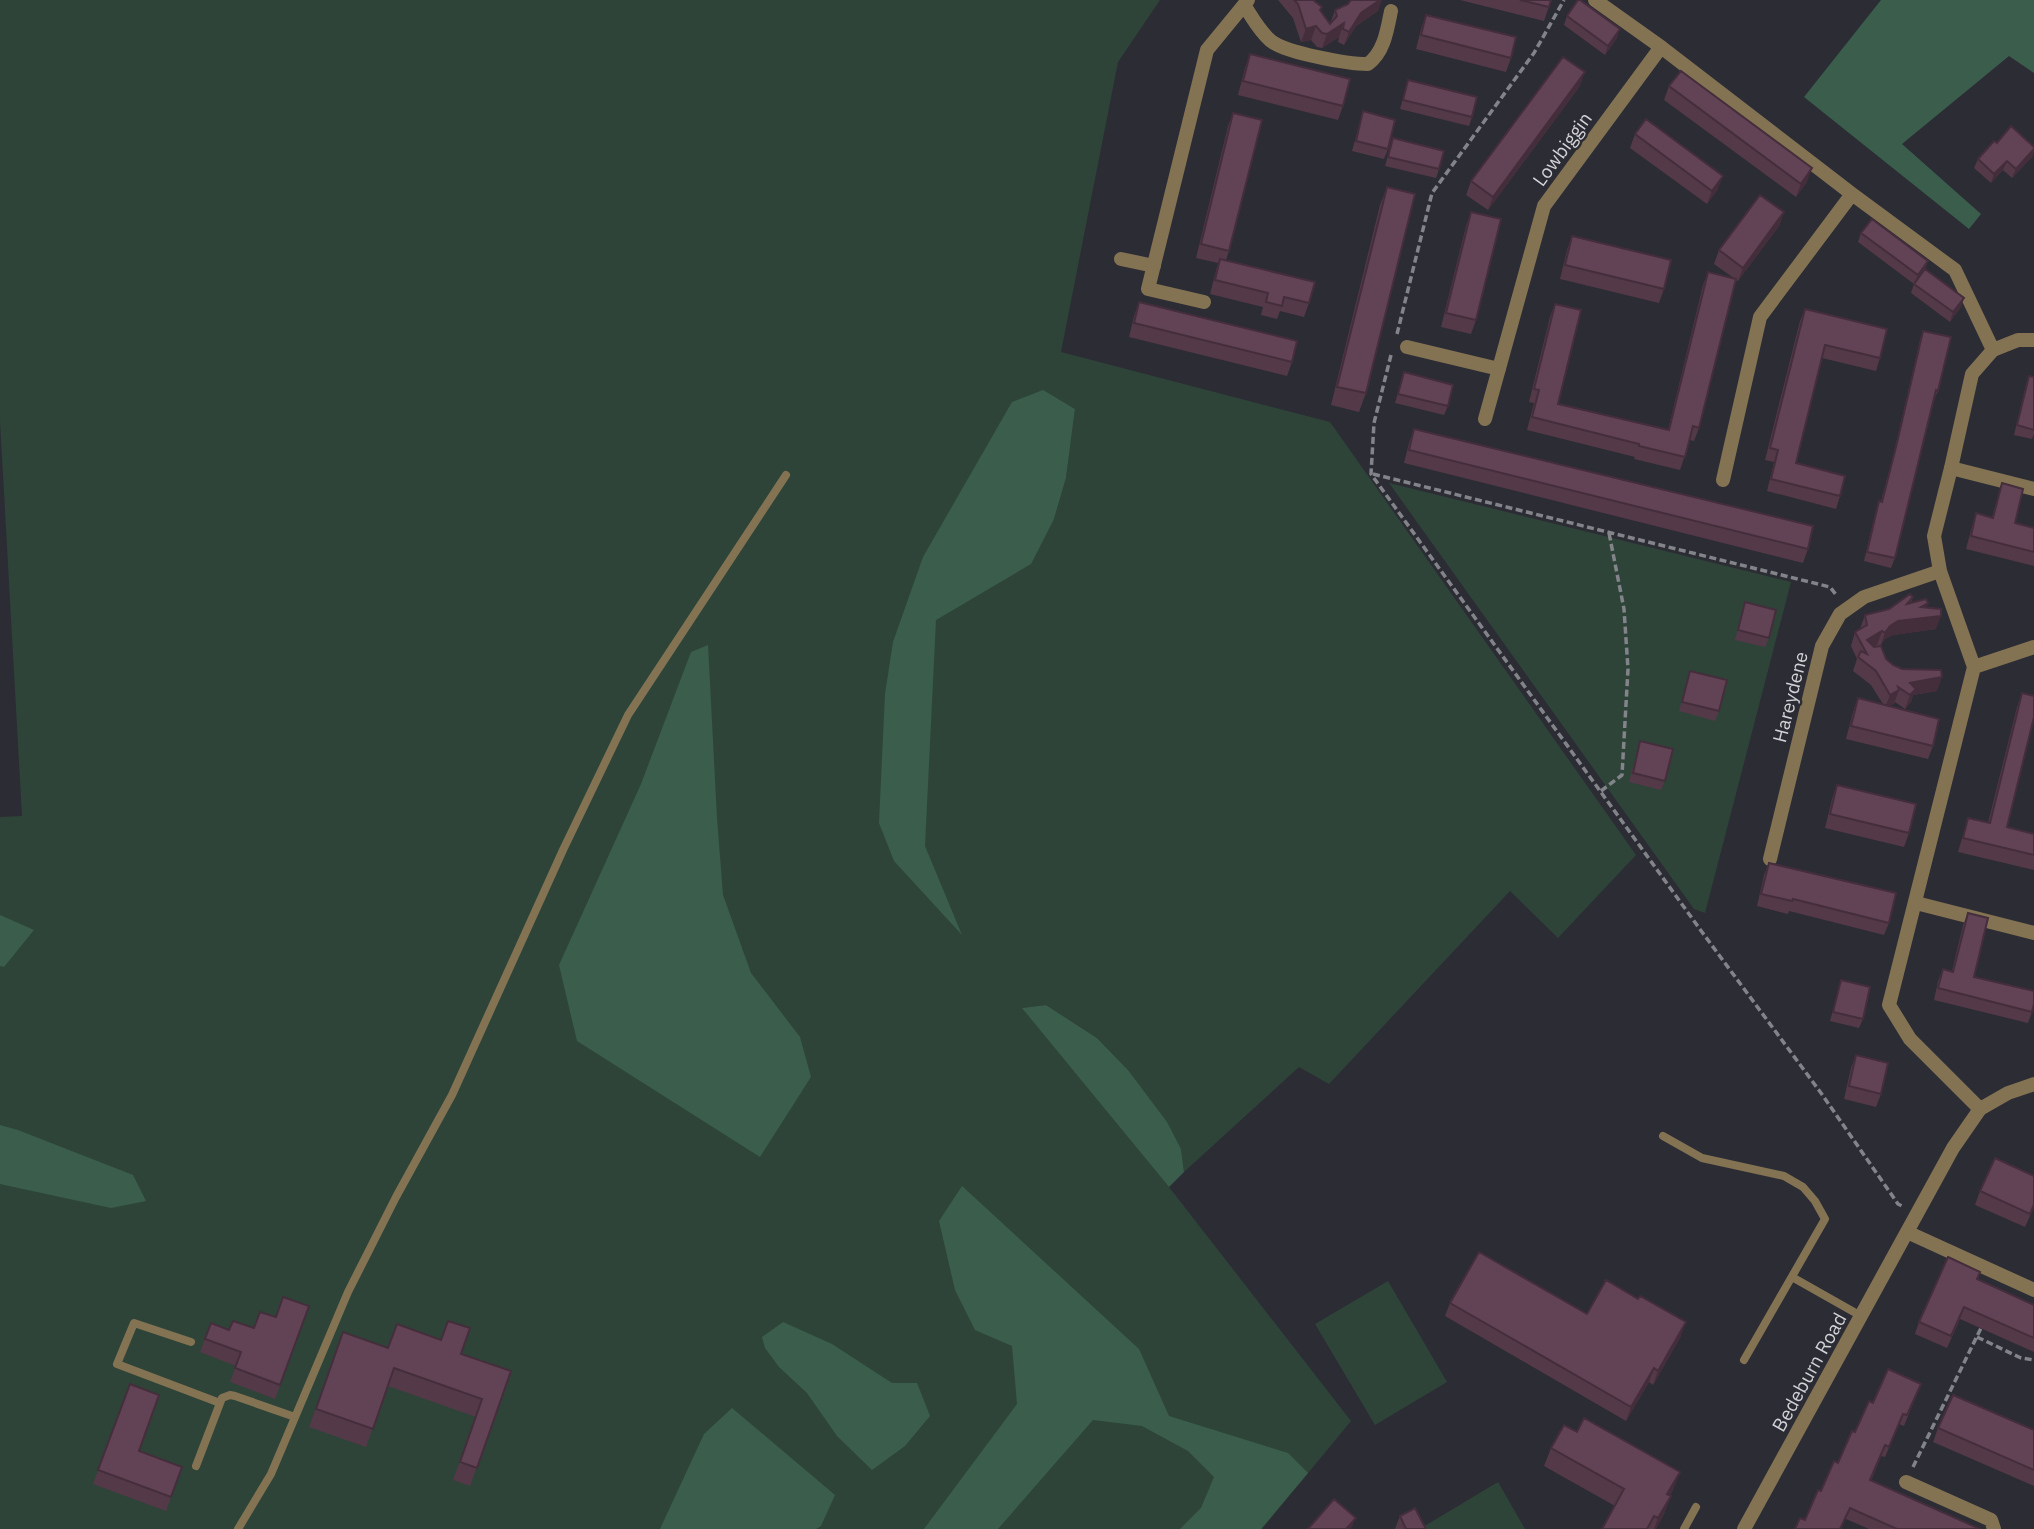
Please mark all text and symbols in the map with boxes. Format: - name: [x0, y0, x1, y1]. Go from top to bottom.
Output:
- street label: Lowbiggin: [1527, 107, 1597, 191]
- street label: Hareydene: [1767, 649, 1813, 745]
- street label: Bedeburn Road: [1766, 1308, 1852, 1436]

